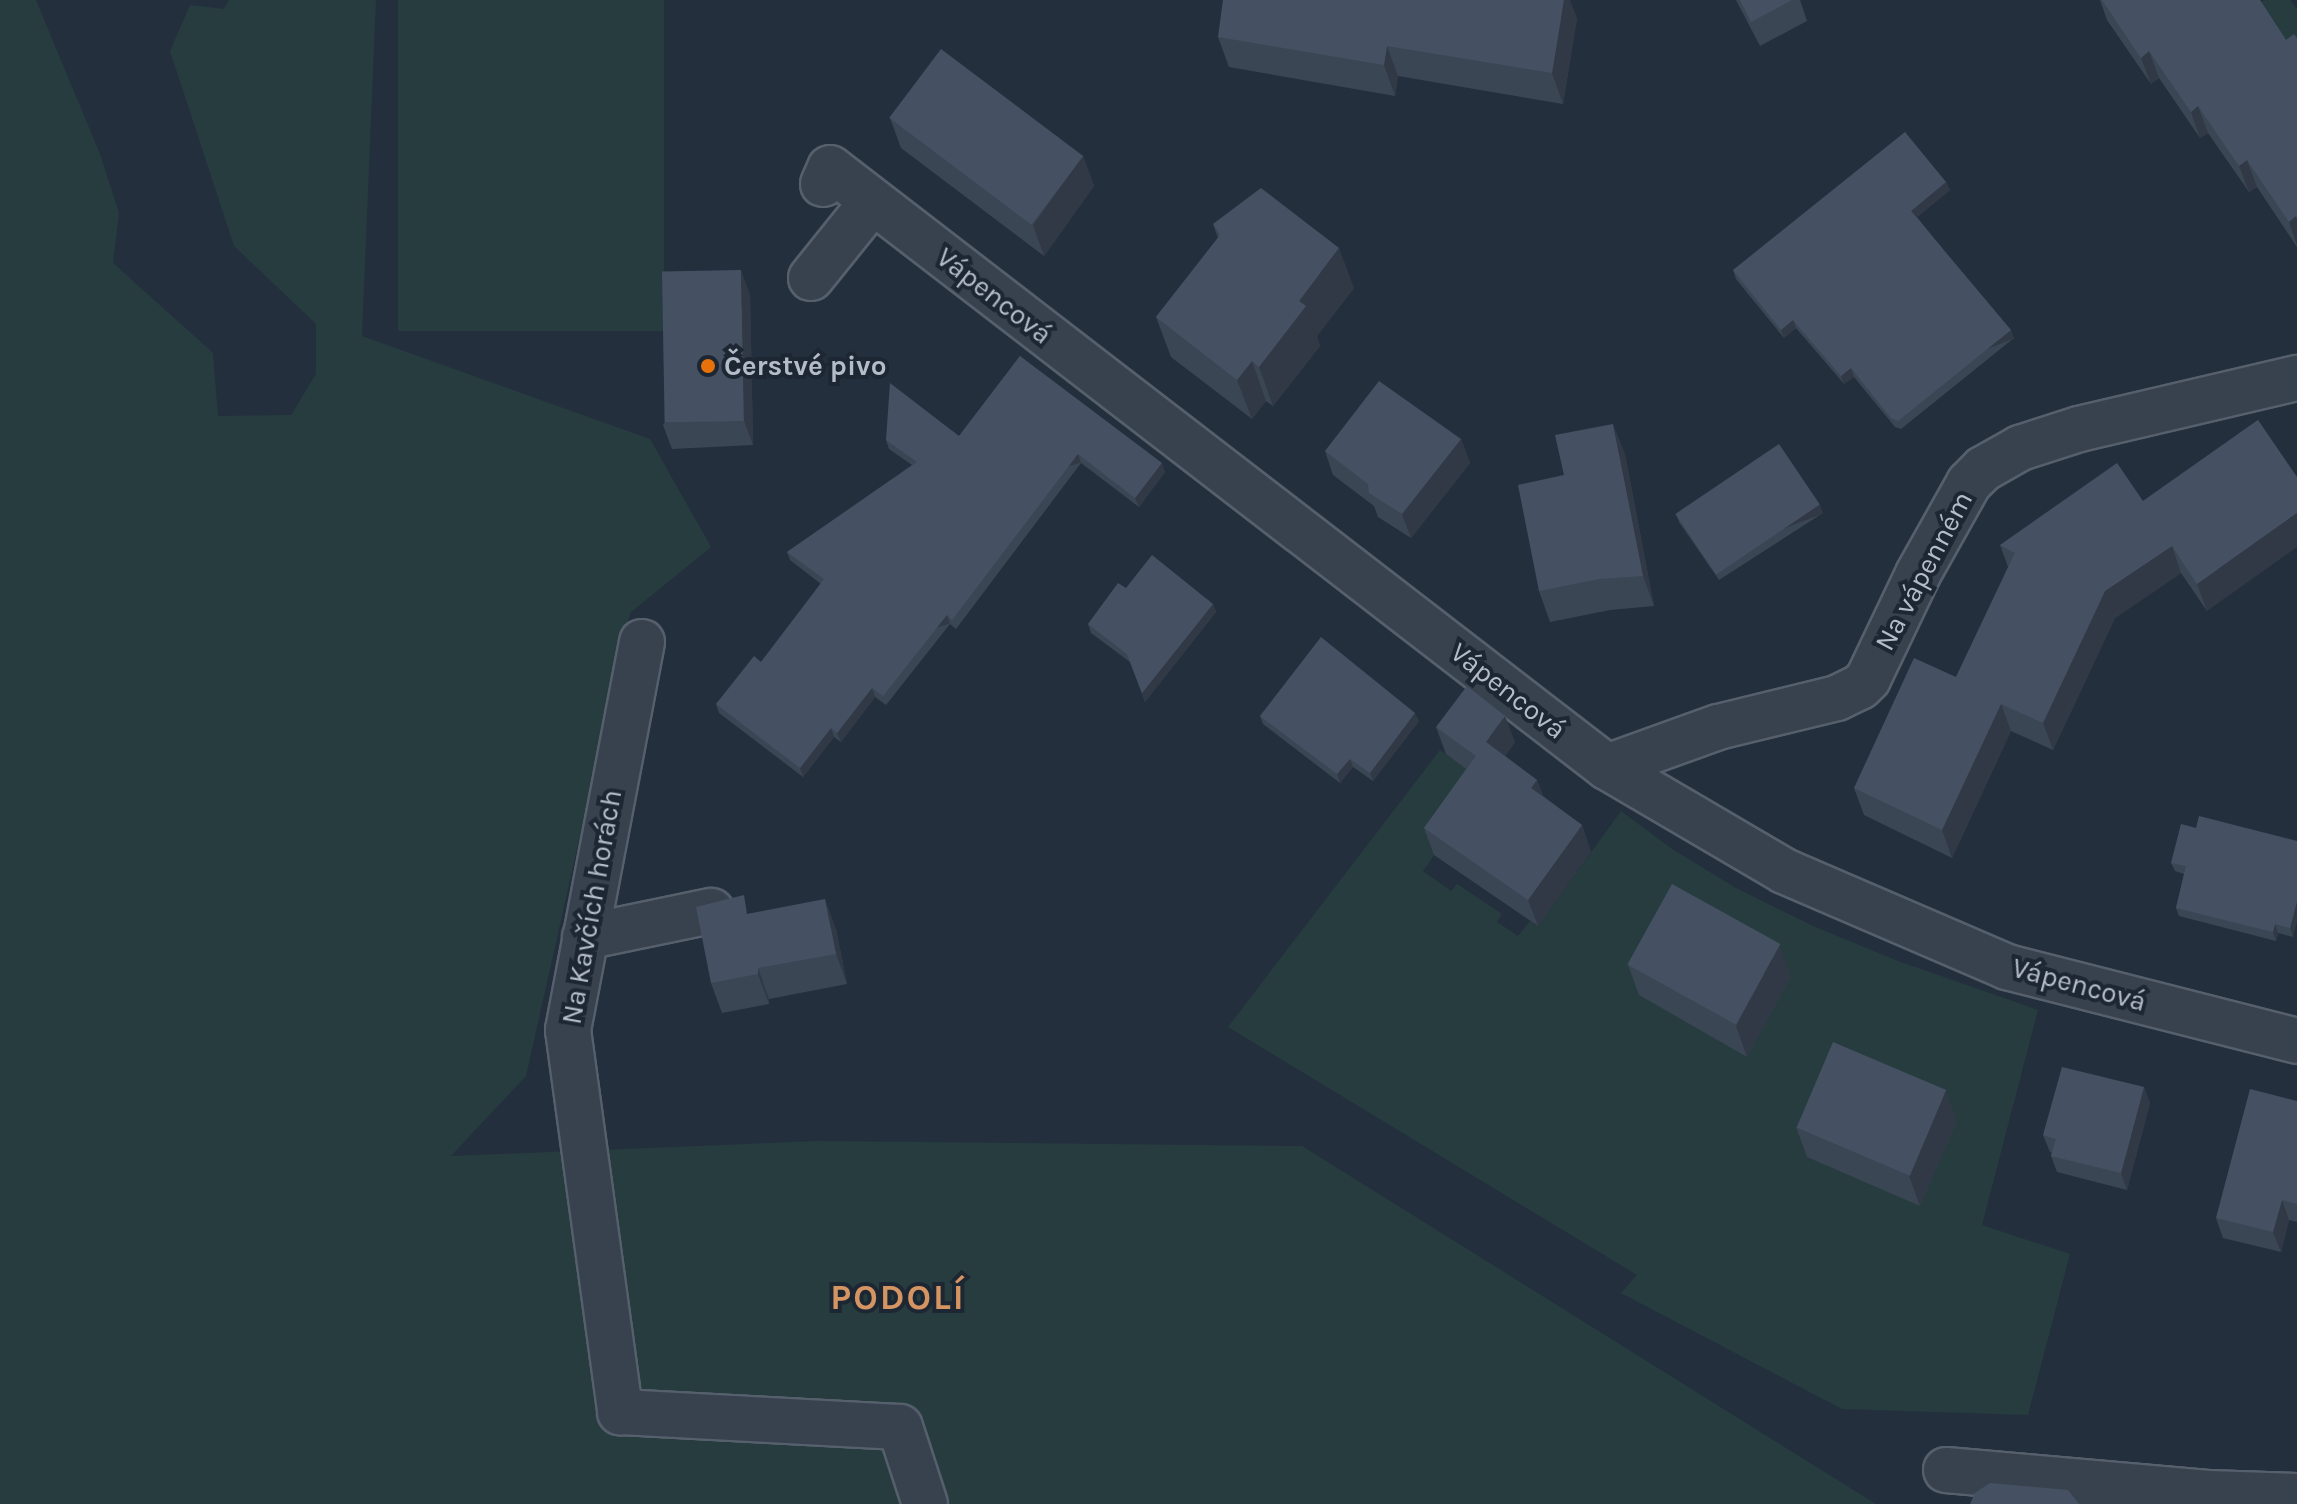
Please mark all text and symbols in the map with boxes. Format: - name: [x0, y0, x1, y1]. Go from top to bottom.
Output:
- street label: Vápencová: [930, 241, 1058, 351]
- place label: Čerstvé pivo: [724, 349, 886, 383]
- marker: Čerstvé pivo: [699, 357, 717, 375]
- street label: Na vápenném: [1868, 485, 1980, 657]
- street label: Vápencová: [1444, 636, 1572, 746]
- street label: Na Kavčích horách: [555, 787, 629, 1027]
- street label: Vápencová: [2008, 951, 2150, 1019]
- district label: PODOLÍ: [830, 1276, 966, 1320]

